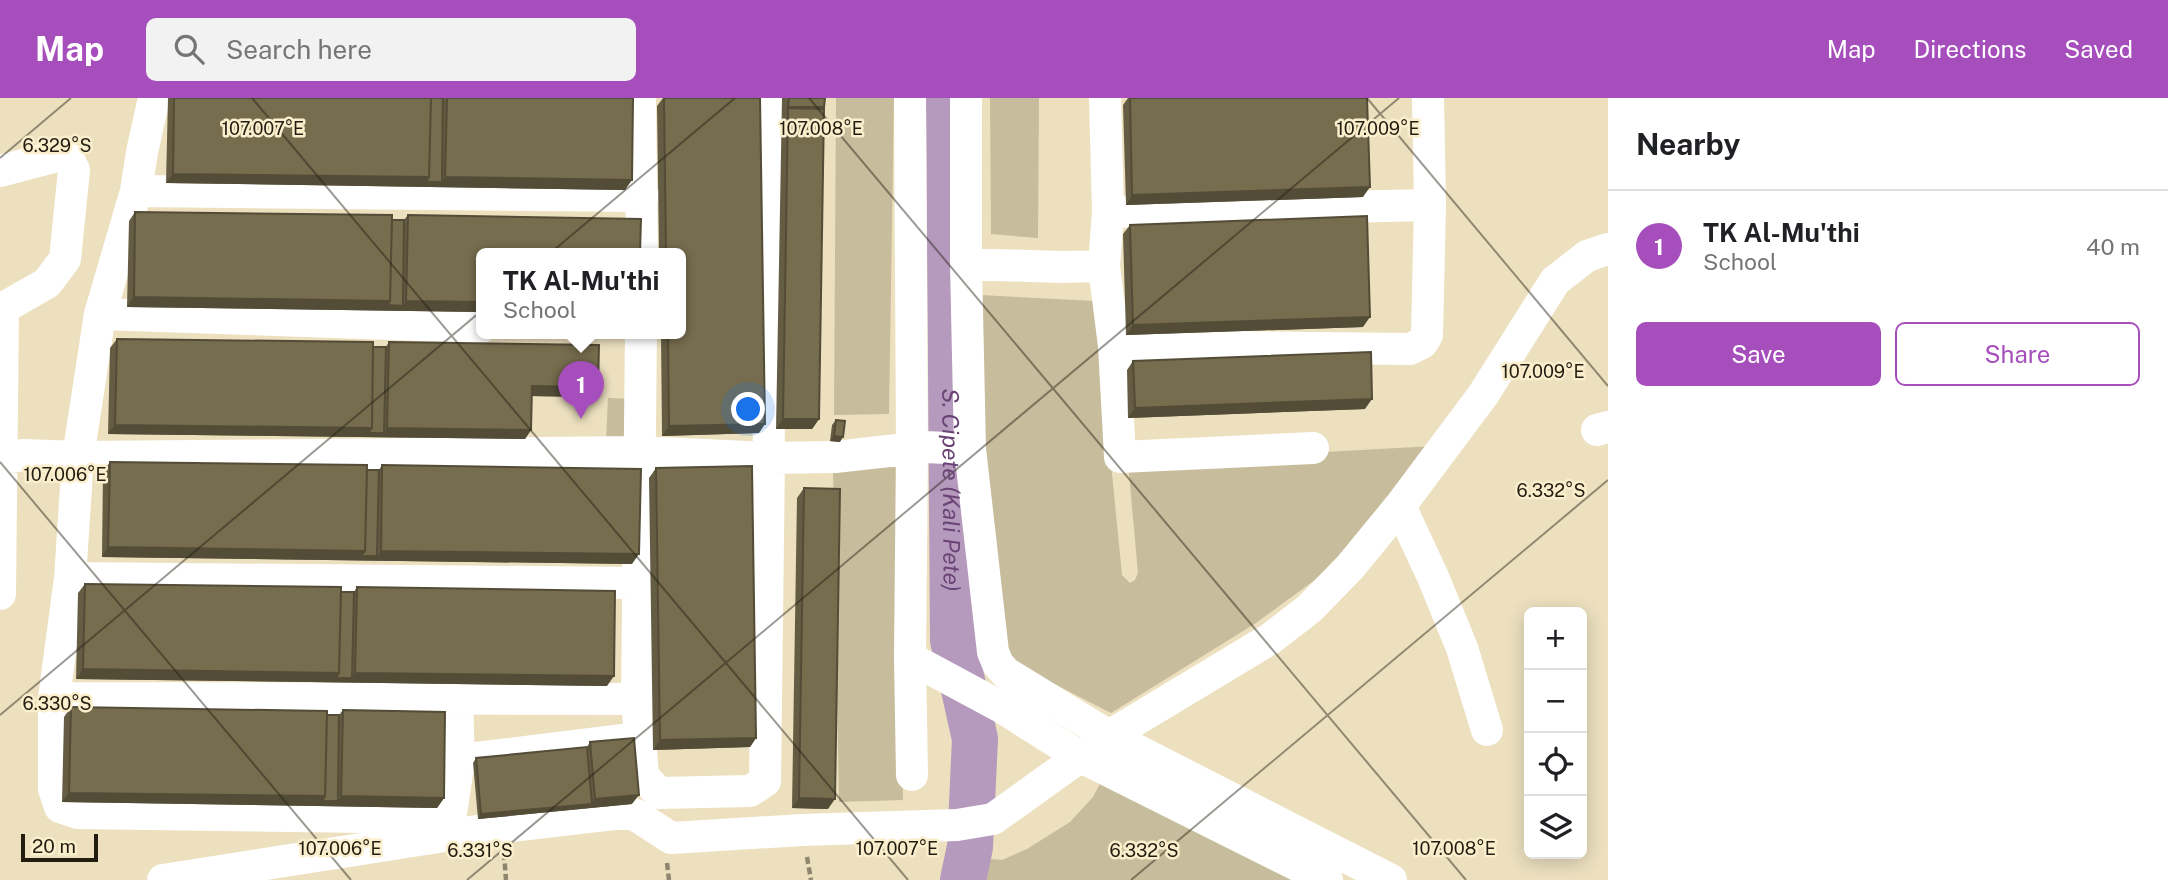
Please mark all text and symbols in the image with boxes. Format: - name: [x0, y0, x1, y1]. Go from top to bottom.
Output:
- search box: [146, 18, 636, 81]
- text: Map: [35, 30, 104, 68]
- icon: search: [170, 30, 208, 68]
- text: Search here: [226, 34, 372, 65]
- text: Map: [1827, 35, 1876, 63]
- text: Directions: [1914, 35, 2026, 63]
- text: Saved: [2064, 35, 2133, 63]
- text: 107.007°E: [222, 118, 304, 139]
- text: 107.008°E: [779, 118, 863, 139]
- text: 107.009°E: [1336, 118, 1420, 139]
- text: Nearby: [1636, 126, 1740, 162]
- text: 6.329°S: [23, 135, 91, 156]
- text: TK Al-Mu'thi: [1703, 217, 1860, 248]
- text: 1: [1654, 233, 1664, 260]
- text: 40 m: [2086, 233, 2140, 260]
- popup: [476, 248, 686, 339]
- text: School: [1703, 248, 1777, 275]
- text: TK Al-Mu'thi: [503, 265, 659, 296]
- text: School: [503, 296, 577, 323]
- button: Save: [1636, 322, 1881, 386]
- button: Share: [1895, 322, 2140, 386]
- pin: 1: [558, 361, 604, 419]
- text: 107.009°E: [1501, 361, 1585, 382]
- water label: S. Cipete (Kali Pete): [938, 388, 966, 592]
- your location: [731, 392, 765, 426]
- text: 107.006°E: [23, 464, 107, 485]
- text: 6.332°S: [1517, 480, 1585, 501]
- map controls: [1524, 607, 1587, 859]
- button: +: [1524, 607, 1587, 670]
- button: −: [1524, 670, 1587, 733]
- text: 6.330°S: [22, 693, 92, 714]
- button: locate: [1524, 733, 1587, 796]
- button: layers: [1524, 796, 1587, 859]
- scale bar: [21, 831, 98, 863]
- text: 20 m: [32, 835, 76, 857]
- text: 107.006°E: [298, 838, 382, 859]
- text: 107.007°E: [856, 838, 938, 859]
- text: 107.008°E: [1412, 838, 1496, 859]
- text: 6.331°S: [447, 840, 513, 861]
- text: 6.332°S: [1110, 840, 1178, 861]

